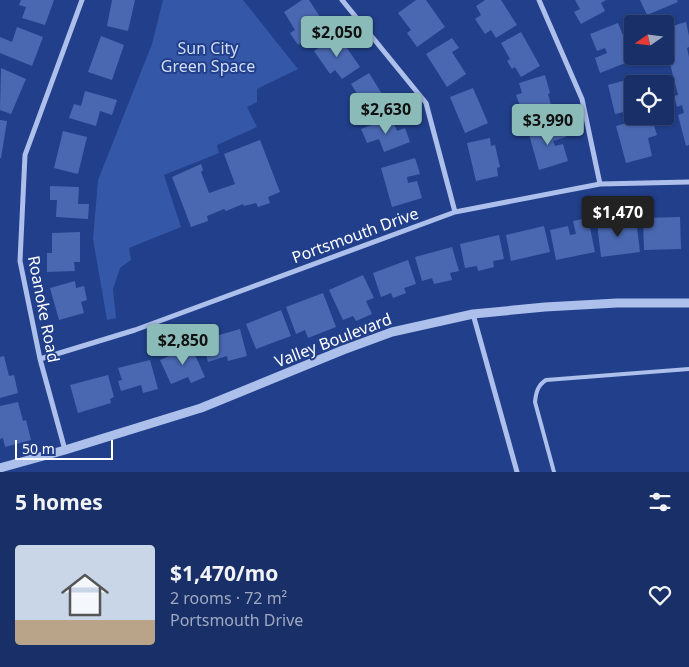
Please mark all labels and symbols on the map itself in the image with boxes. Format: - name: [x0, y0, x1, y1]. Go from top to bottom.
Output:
- pin: $2,050: [296, 15, 378, 58]
- north arrow: [624, 15, 674, 65]
- park label: Sun City Green Space: [161, 37, 255, 77]
- pin: $2,630: [345, 92, 427, 135]
- pin: $3,990: [507, 104, 589, 146]
- pin: $1,470: [577, 196, 659, 238]
- street label: Portsmouth Drive: [289, 202, 421, 268]
- street label: Roanoke Road: [23, 254, 65, 364]
- street label: Valley Boulevard: [271, 308, 395, 372]
- pin: $2,850: [142, 324, 224, 366]
- scale bar: [15, 437, 112, 460]

